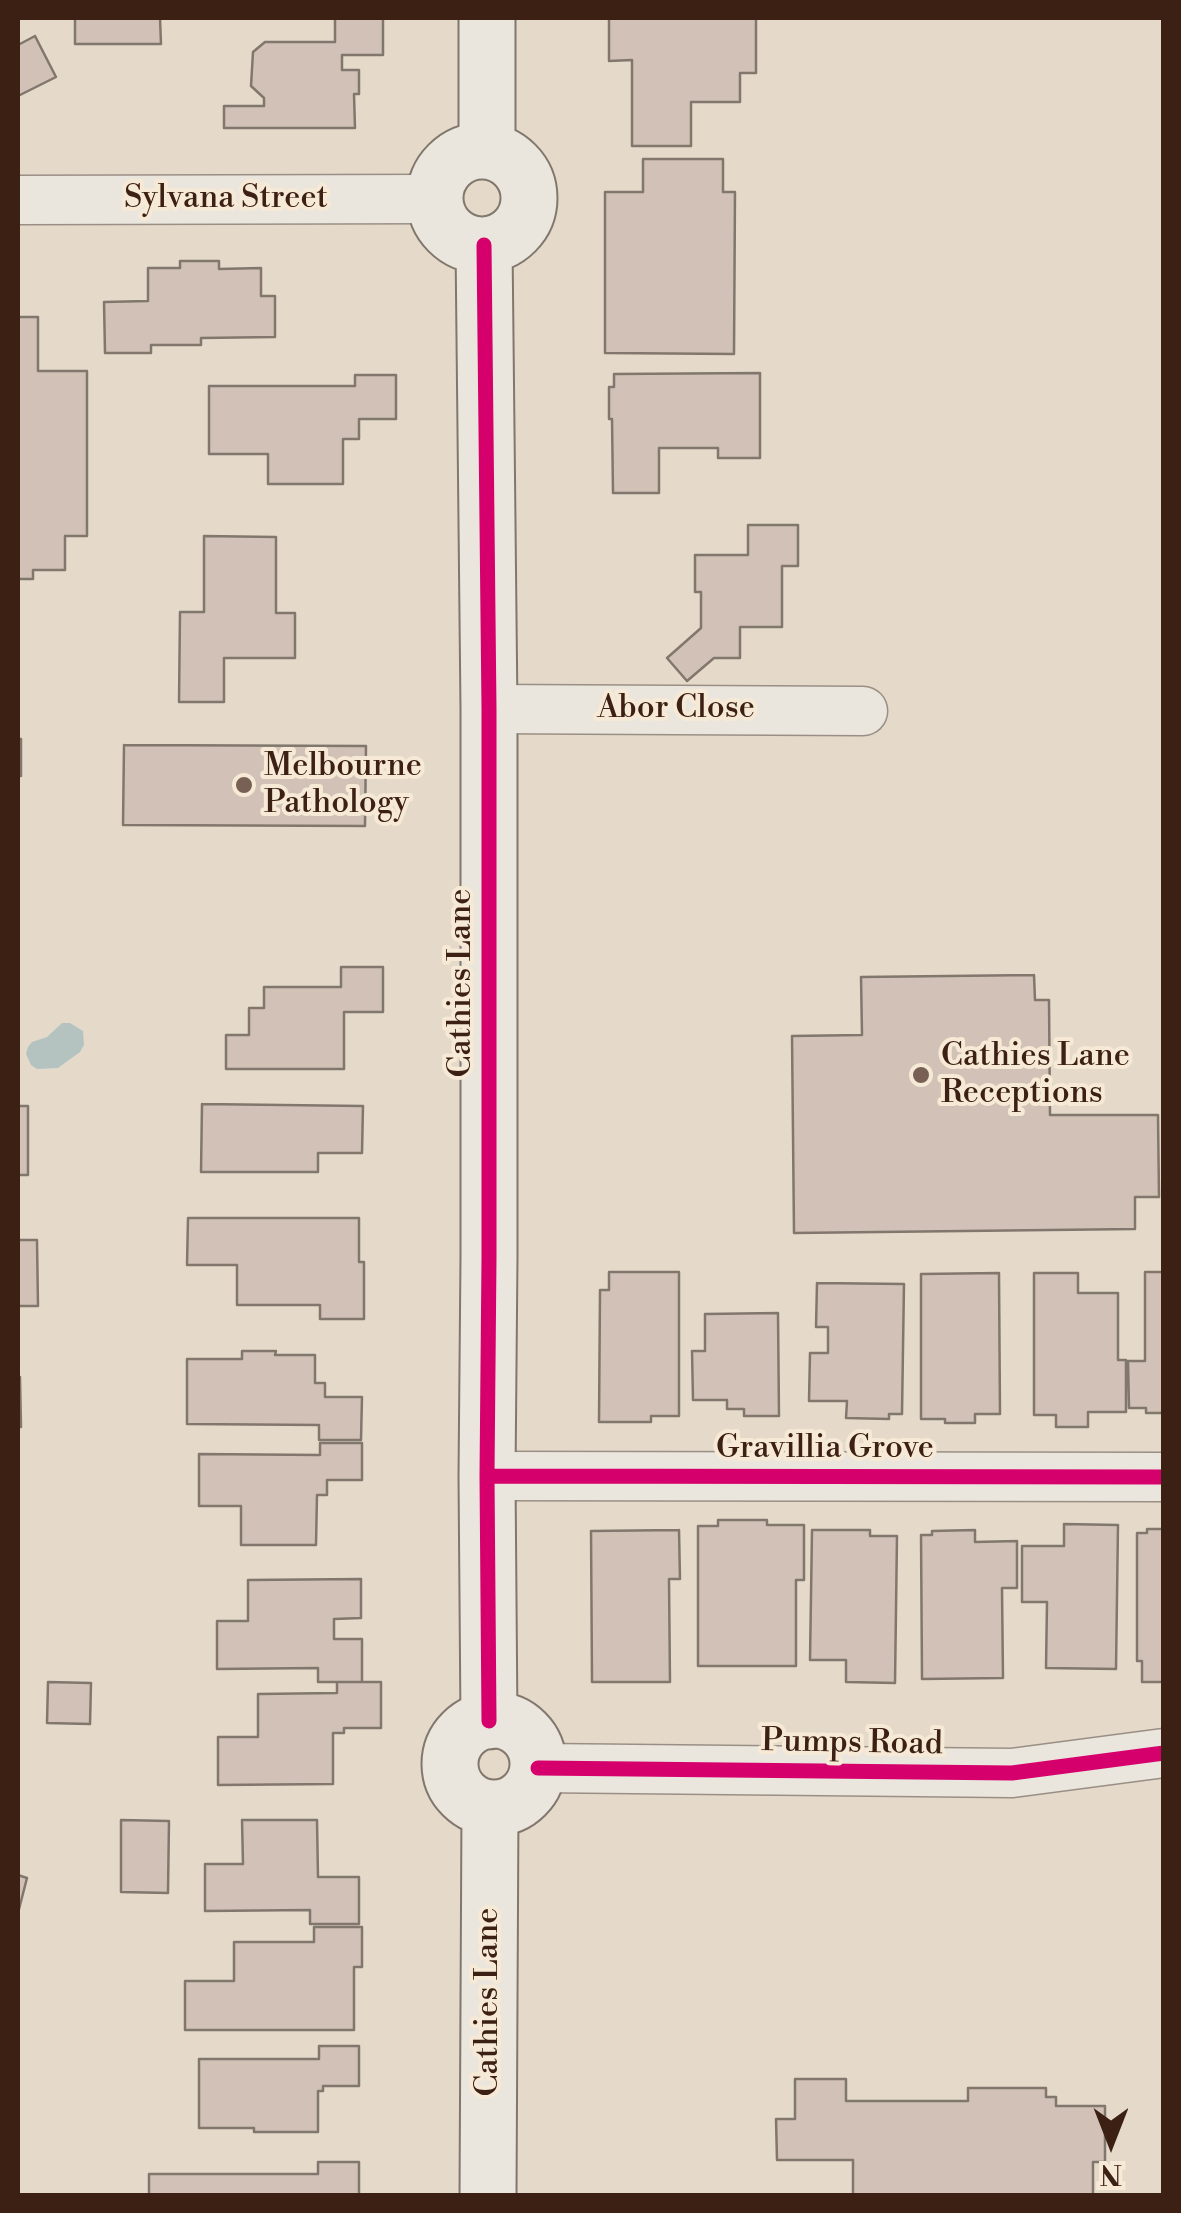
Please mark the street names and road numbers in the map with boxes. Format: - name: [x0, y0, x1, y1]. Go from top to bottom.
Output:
- street label: Sylvana Street: [124, 180, 328, 218]
- street label: Abor Close: [597, 690, 755, 728]
- street label: Cathies Lane: [443, 889, 481, 1077]
- street label: Gravillia Grove: [716, 1430, 934, 1468]
- street label: Pumps Road: [761, 1723, 943, 1765]
- street label: Cathies Lane: [470, 1908, 508, 2096]

